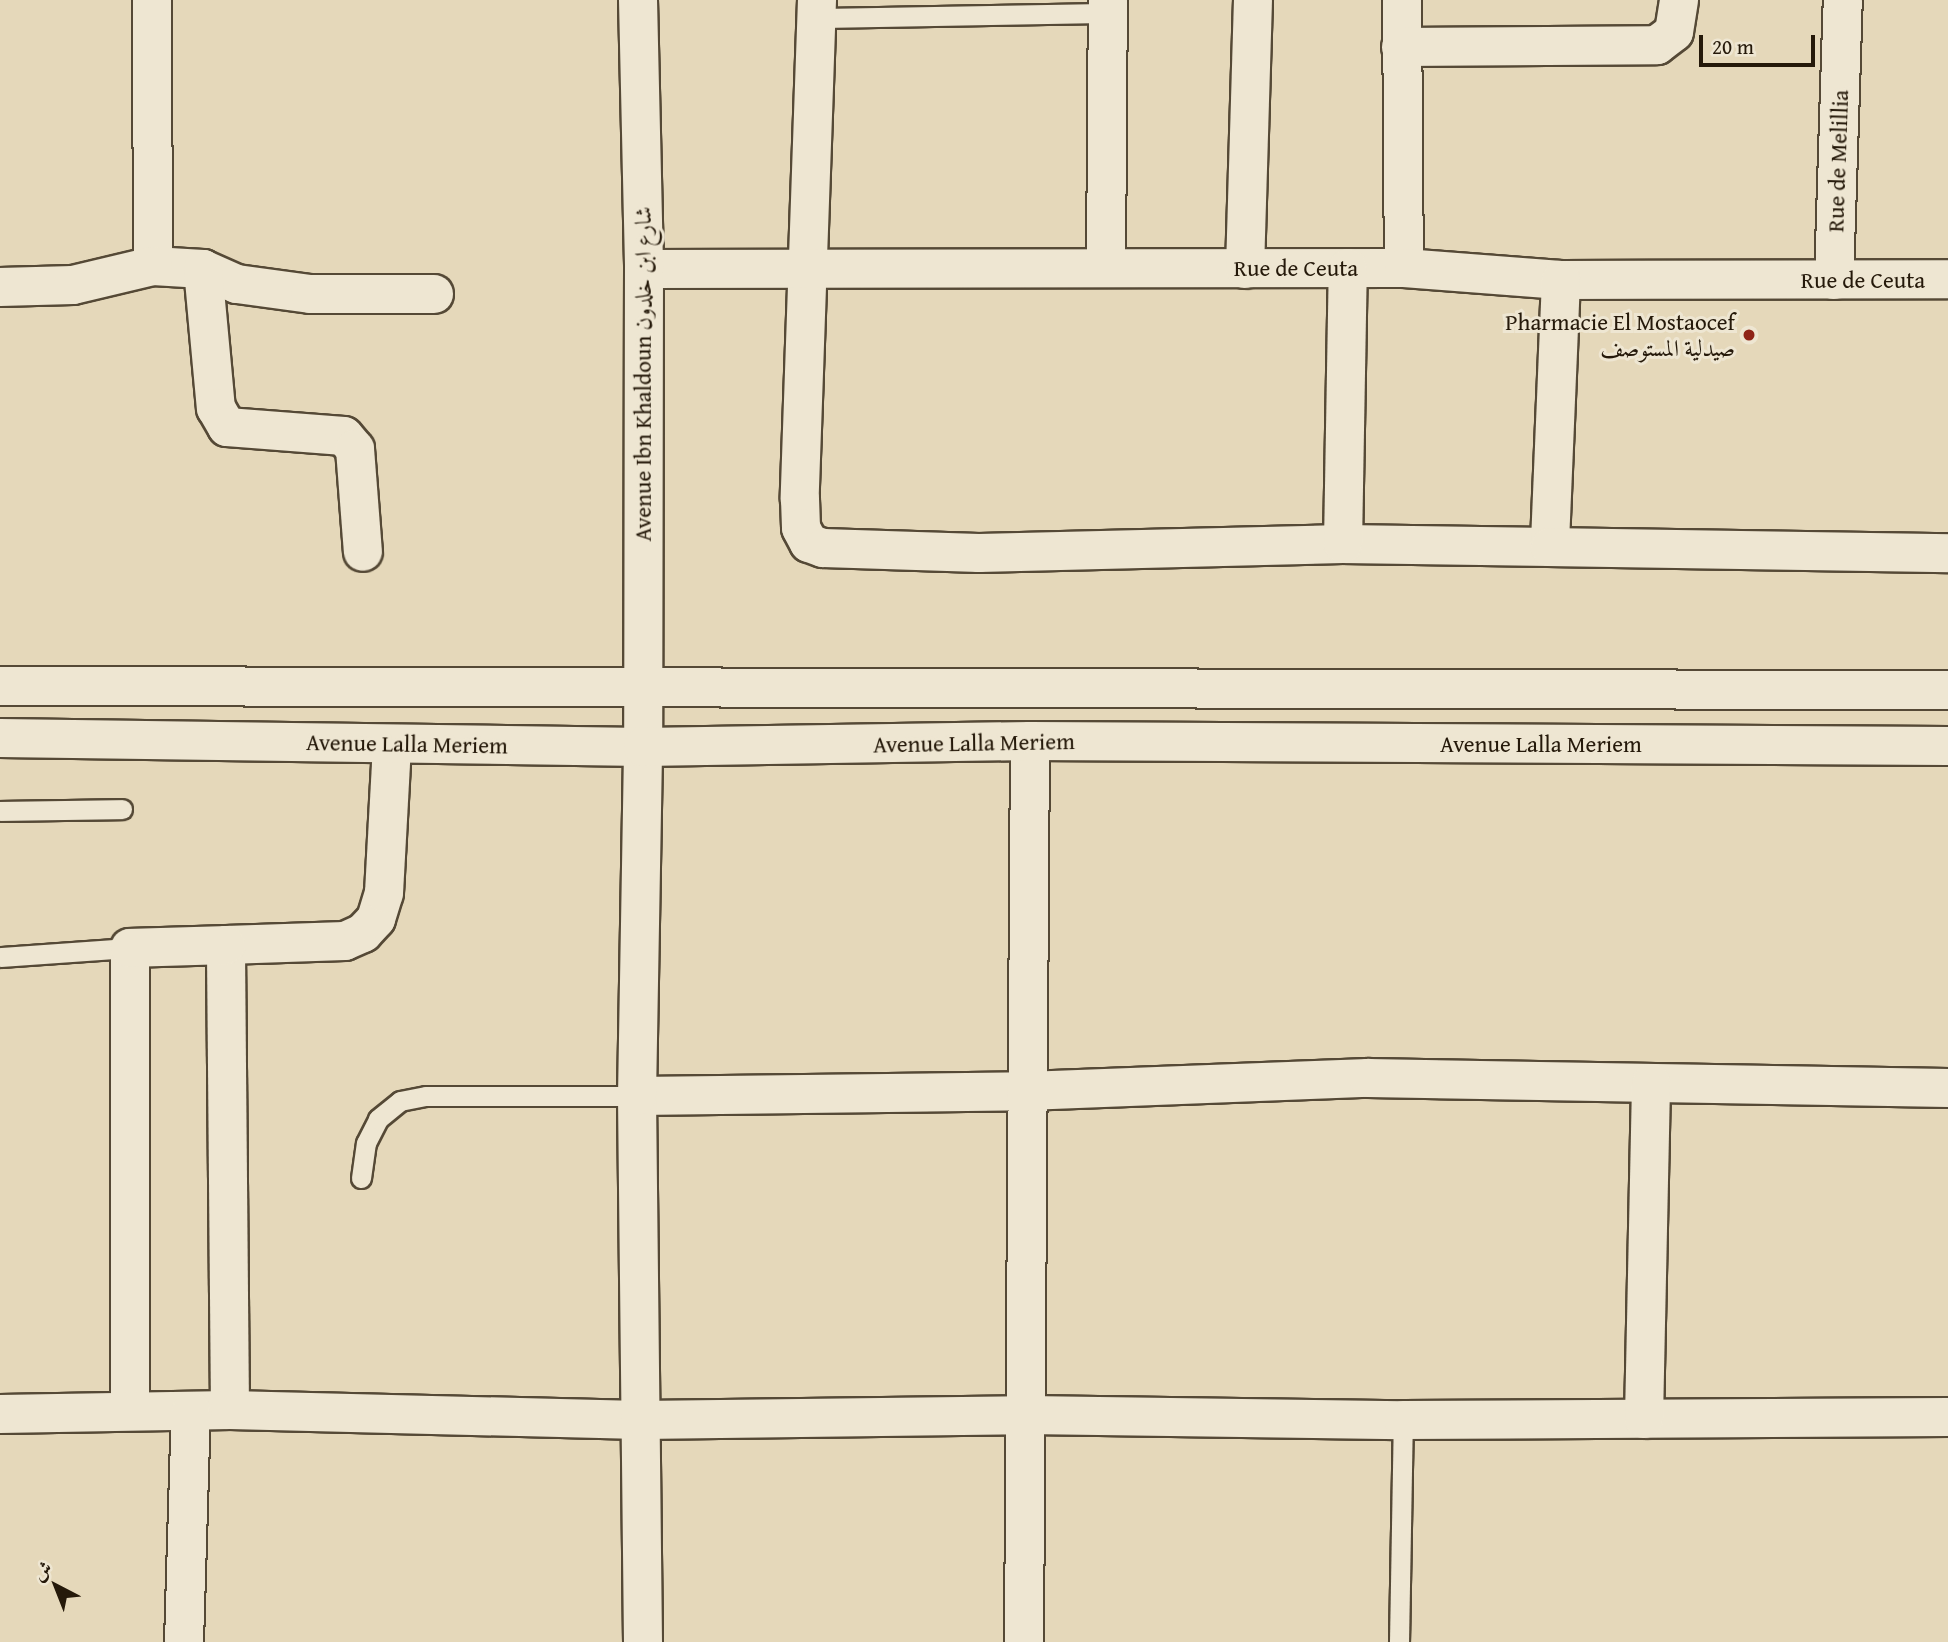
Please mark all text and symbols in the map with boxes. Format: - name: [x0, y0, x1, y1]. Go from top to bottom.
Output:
- scale bar: [1703, 21, 1818, 65]
- text: 20 m: [1712, 31, 1754, 62]
- street label: Rue de Melillia: [1822, 89, 1854, 233]
- street label: Avenue Ibn Khaldoun شارع ابن خلدون: [629, 206, 657, 542]
- street label: Rue de Ceuta: [1234, 254, 1358, 282]
- street label: Rue de Ceuta: [1801, 266, 1925, 294]
- place label: Pharmacie El Mostaocef صيدلية المستوصف: [1505, 308, 1735, 362]
- marker: Pharmacie El Mostaocef صيدلية المستوصف: [1741, 327, 1757, 343]
- street label: Avenue Lalla Meriem: [873, 727, 1075, 759]
- street label: Avenue Lalla Meriem: [306, 728, 508, 760]
- street label: Avenue Lalla Meriem: [1440, 730, 1642, 758]
- north arrow: [21, 1551, 91, 1621]
- text: ش: [26, 1554, 58, 1587]

